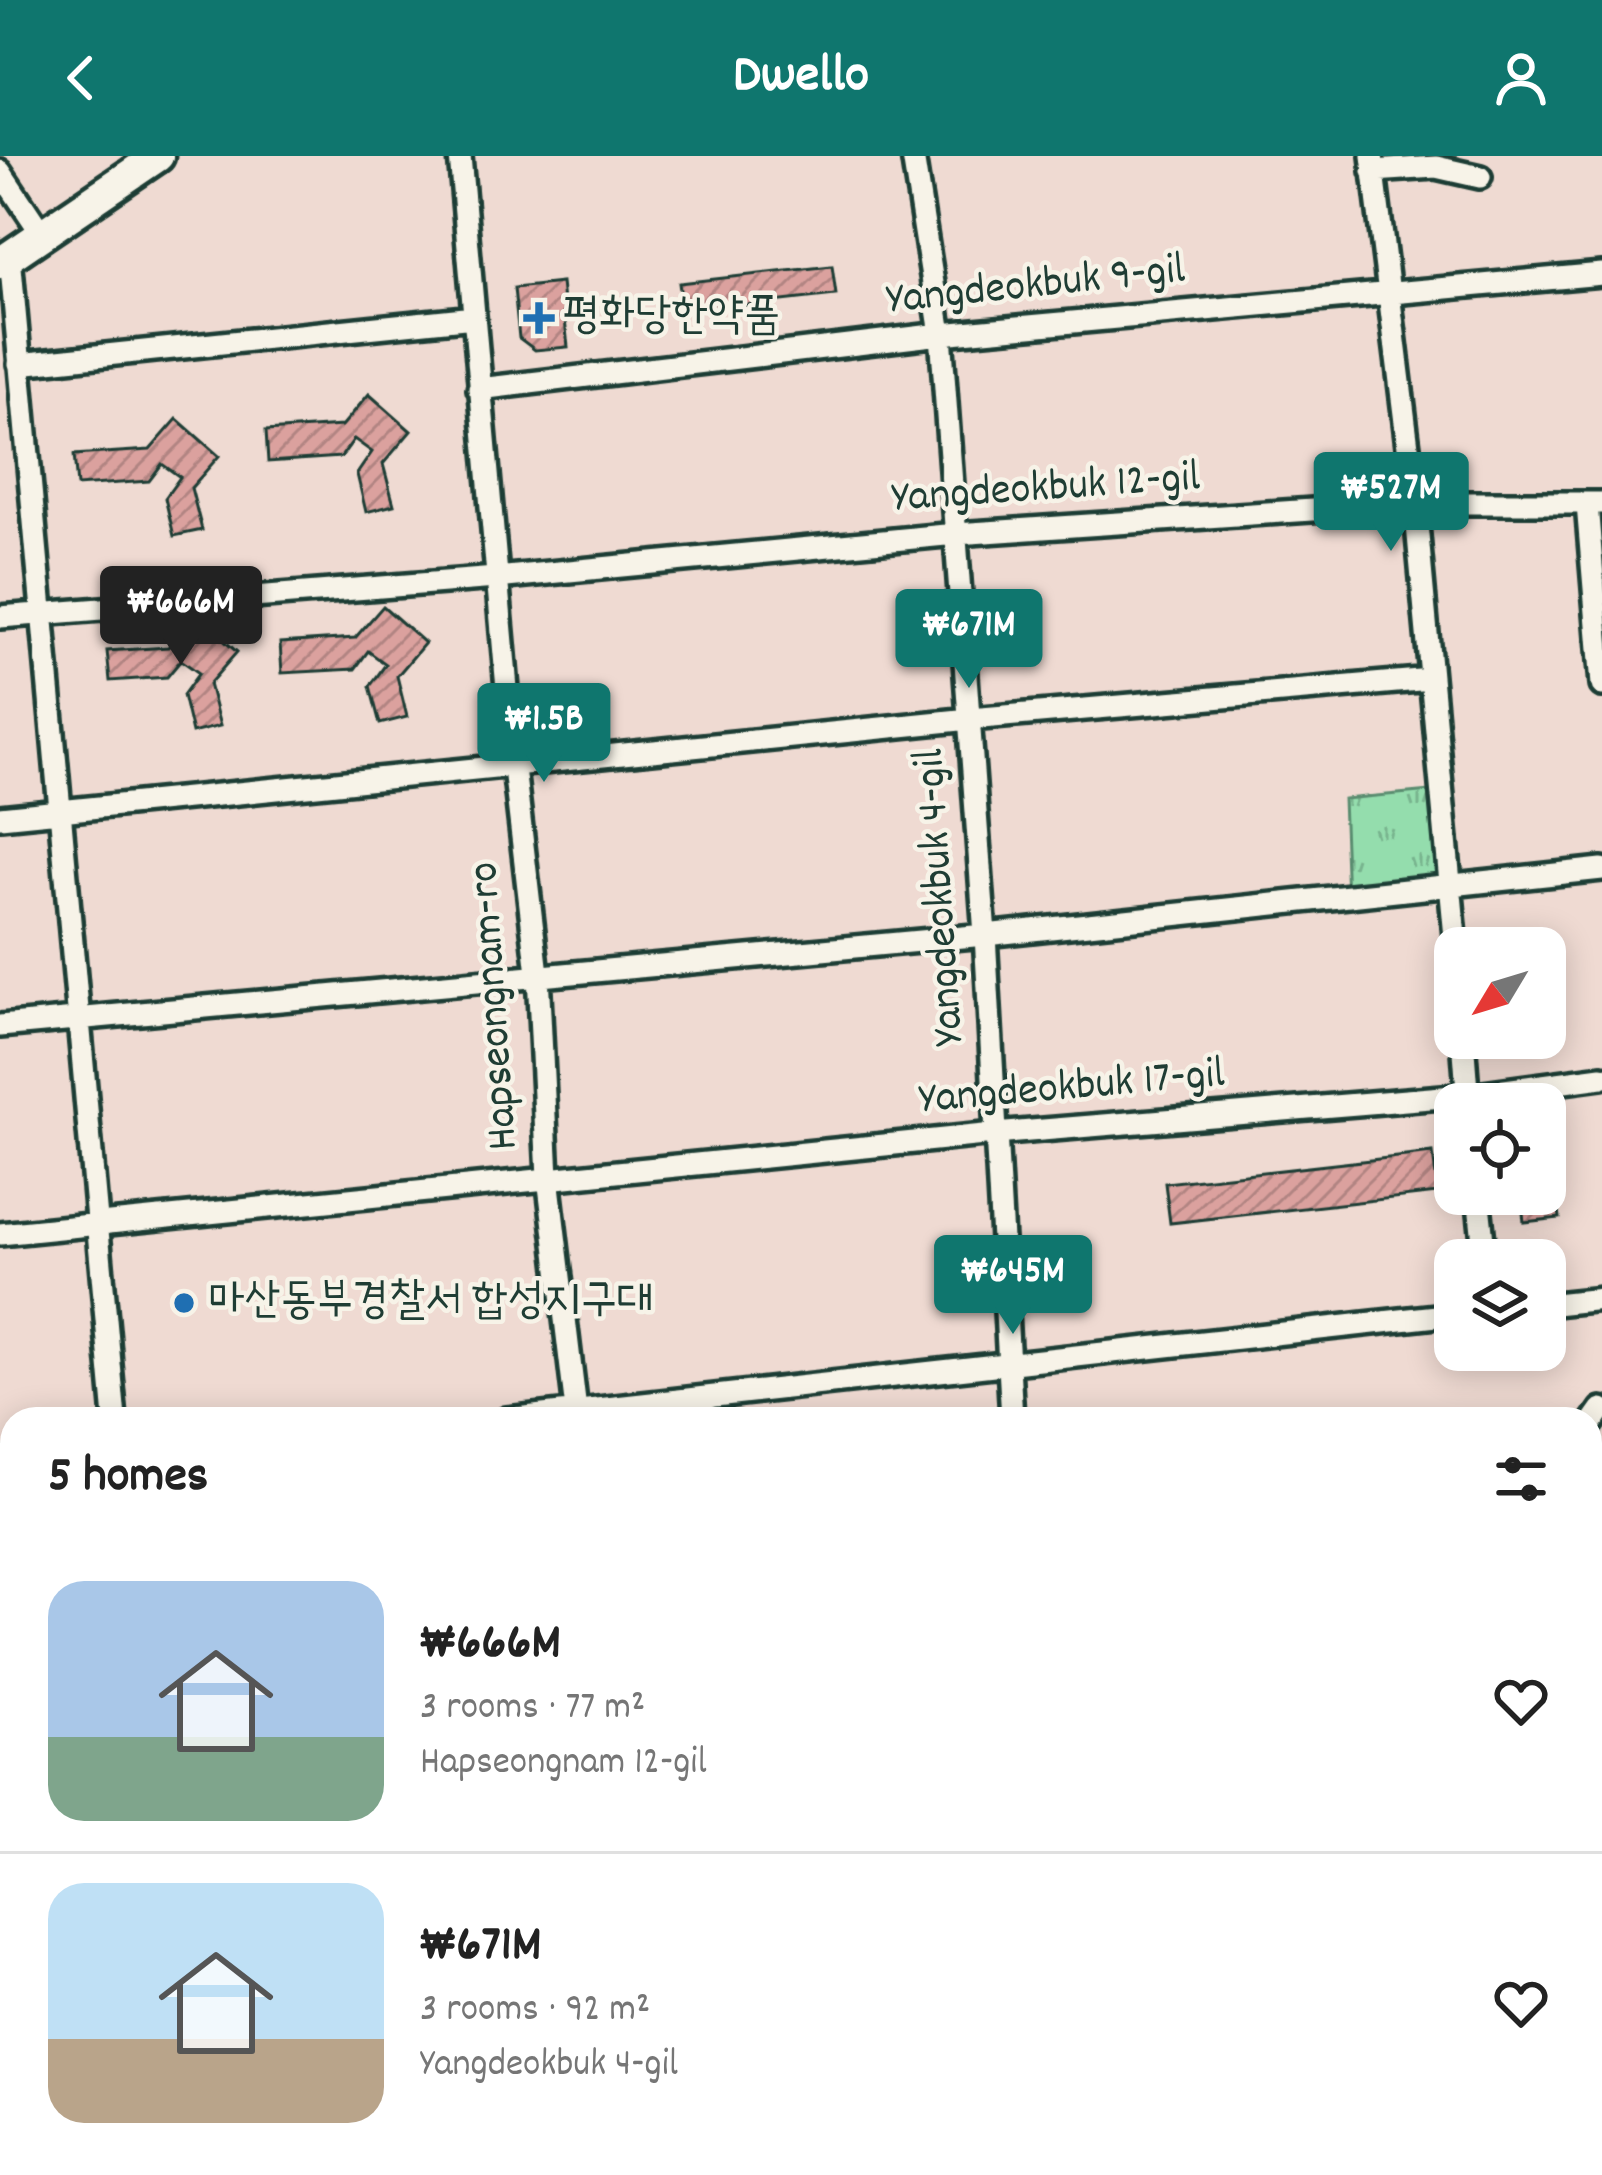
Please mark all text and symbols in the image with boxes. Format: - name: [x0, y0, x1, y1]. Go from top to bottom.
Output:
- text: Dwello: [733, 40, 869, 117]
- icon: back: [48, 45, 114, 111]
- icon: person: [1488, 45, 1554, 111]
- street label: Yangdeokbuk 9-gil: [884, 239, 1189, 334]
- place label: 평화당한약품: [563, 286, 780, 350]
- marker: 평화당한약품: [526, 305, 552, 331]
- street label: Yangdeokbuk 12-gil: [890, 447, 1202, 533]
- pin: ₩527M: [1307, 452, 1475, 554]
- text: ₩527M: [1341, 463, 1441, 518]
- pin: ₩666M: [97, 566, 265, 668]
- text: ₩666M: [127, 577, 235, 632]
- pin: ₩671M: [885, 589, 1053, 691]
- text: ₩671M: [922, 600, 1016, 655]
- pin: ₩1.5B: [460, 683, 628, 785]
- text: ₩1.5B: [504, 694, 584, 749]
- street label: Yangdeokbuk 4-gil: [900, 746, 984, 1048]
- street label: Hapseongnam-ro: [454, 860, 538, 1152]
- north arrow: [1434, 927, 1566, 1059]
- map controls: [1434, 927, 1566, 1371]
- street label: Yangdeokbuk 17-gil: [917, 1044, 1228, 1134]
- button: locate: [1434, 1083, 1566, 1215]
- pin: ₩645M: [929, 1235, 1097, 1337]
- button: layers: [1434, 1239, 1566, 1371]
- text: ₩645M: [961, 1246, 1065, 1301]
- place label: 마산동부경찰서 합성지구대: [208, 1271, 653, 1335]
- marker: 마산동부경찰서 합성지구대: [171, 1290, 197, 1316]
- text: 5 homes: [48, 1443, 208, 1515]
- icon: filters: [1488, 1446, 1554, 1512]
- text: ₩666M: [420, 1610, 561, 1682]
- icon: home: [144, 1629, 288, 1773]
- icon: heart: [1488, 1668, 1554, 1734]
- text: 3 rooms · 77 m²: [420, 1682, 645, 1737]
- text: Hapseongnam 12-gil: [420, 1737, 707, 1792]
- text: ₩671M: [420, 1912, 542, 1984]
- icon: home: [144, 1931, 288, 2075]
- icon: heart: [1488, 1970, 1554, 2036]
- text: 3 rooms · 92 m²: [420, 1984, 650, 2039]
- text: Yangdeokbuk 4-gil: [420, 2039, 678, 2094]

